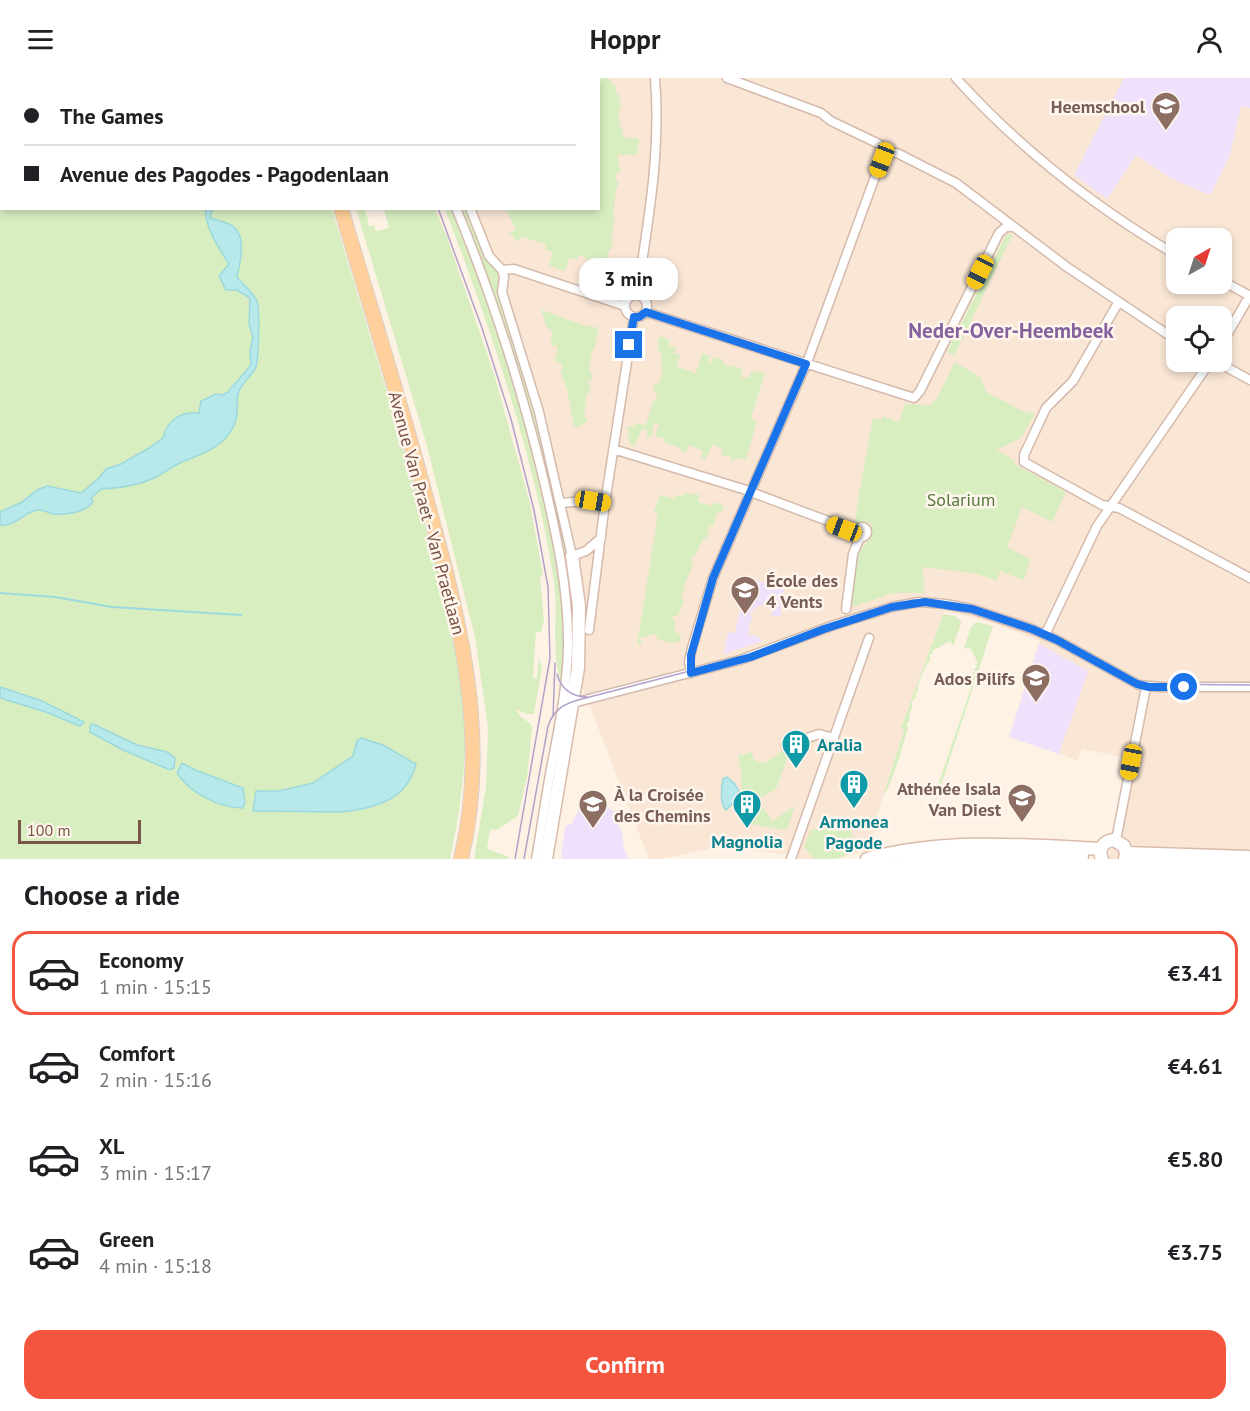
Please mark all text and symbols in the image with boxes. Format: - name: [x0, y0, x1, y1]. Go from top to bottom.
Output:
- text: Hoppr: [590, 22, 660, 56]
- icon: menu: [24, 23, 57, 56]
- icon: person: [1193, 23, 1226, 56]
- school or university icon: Heemschool: [1150, 90, 1182, 132]
- place label: Heemschool: [1051, 95, 1146, 118]
- text: The Games: [60, 102, 163, 130]
- car: [867, 140, 897, 180]
- text: Avenue des Pagodes - Pagodenlaan: [60, 160, 389, 188]
- north arrow: [1166, 228, 1232, 294]
- map controls: [1166, 228, 1232, 372]
- car: [964, 252, 996, 292]
- callout: 3 min: [580, 258, 678, 300]
- text: 3 min: [604, 266, 653, 292]
- button: locate: [1166, 306, 1232, 372]
- district label: Neder-Over-Heembeek: [908, 317, 1114, 344]
- route end: [615, 331, 642, 358]
- street label: Avenue Van Praet - Van Praetlaan: [383, 389, 471, 637]
- park label: Solarium: [927, 488, 995, 511]
- car: [574, 489, 612, 513]
- car: [824, 514, 864, 544]
- place label: École des 4 Vents: [766, 569, 838, 613]
- school or university icon: École des 4 Vents: [729, 574, 761, 616]
- school or university icon: Ados Pilifs: [1020, 662, 1052, 704]
- place label: Ados Pilifs: [934, 667, 1015, 690]
- route start: [1170, 673, 1197, 700]
- building icon: Aralia: [780, 728, 812, 770]
- place label: Aralia: [817, 733, 862, 756]
- car: [1119, 743, 1143, 781]
- building icon: Armonea Pagode: [838, 768, 870, 810]
- place label: Athénée Isala Van Diest: [897, 777, 1002, 821]
- school or university icon: Athénée Isala Van Diest: [1006, 782, 1038, 824]
- place label: À la Croisée des Chemins: [614, 783, 711, 827]
- school or university icon: À la Croisée des Chemins: [577, 788, 609, 830]
- building icon: Magnolia: [731, 788, 763, 830]
- place label: Armonea Pagode: [819, 810, 889, 854]
- scale bar: [18, 817, 141, 844]
- text: 100 m: [27, 820, 70, 840]
- place label: Magnolia: [711, 830, 783, 853]
- text: Choose a ride: [24, 878, 180, 912]
- icon: car: [27, 946, 81, 1000]
- text: Economy: [99, 946, 183, 974]
- text: €3.41: [1168, 959, 1223, 987]
- text: 1 min · 15:15: [99, 974, 212, 1000]
- icon: car: [27, 1039, 81, 1093]
- text: Comfort: [99, 1039, 175, 1067]
- text: €4.61: [1168, 1052, 1223, 1080]
- text: 2 min · 15:16: [99, 1067, 212, 1093]
- icon: car: [27, 1132, 81, 1186]
- text: XL: [99, 1132, 124, 1160]
- text: €5.80: [1168, 1145, 1223, 1173]
- text: 3 min · 15:17: [99, 1160, 212, 1186]
- icon: car: [27, 1225, 81, 1279]
- text: Green: [99, 1225, 154, 1253]
- text: €3.75: [1168, 1238, 1223, 1266]
- text: 4 min · 15:18: [99, 1253, 212, 1279]
- button: Confirm: [24, 1330, 1226, 1399]

